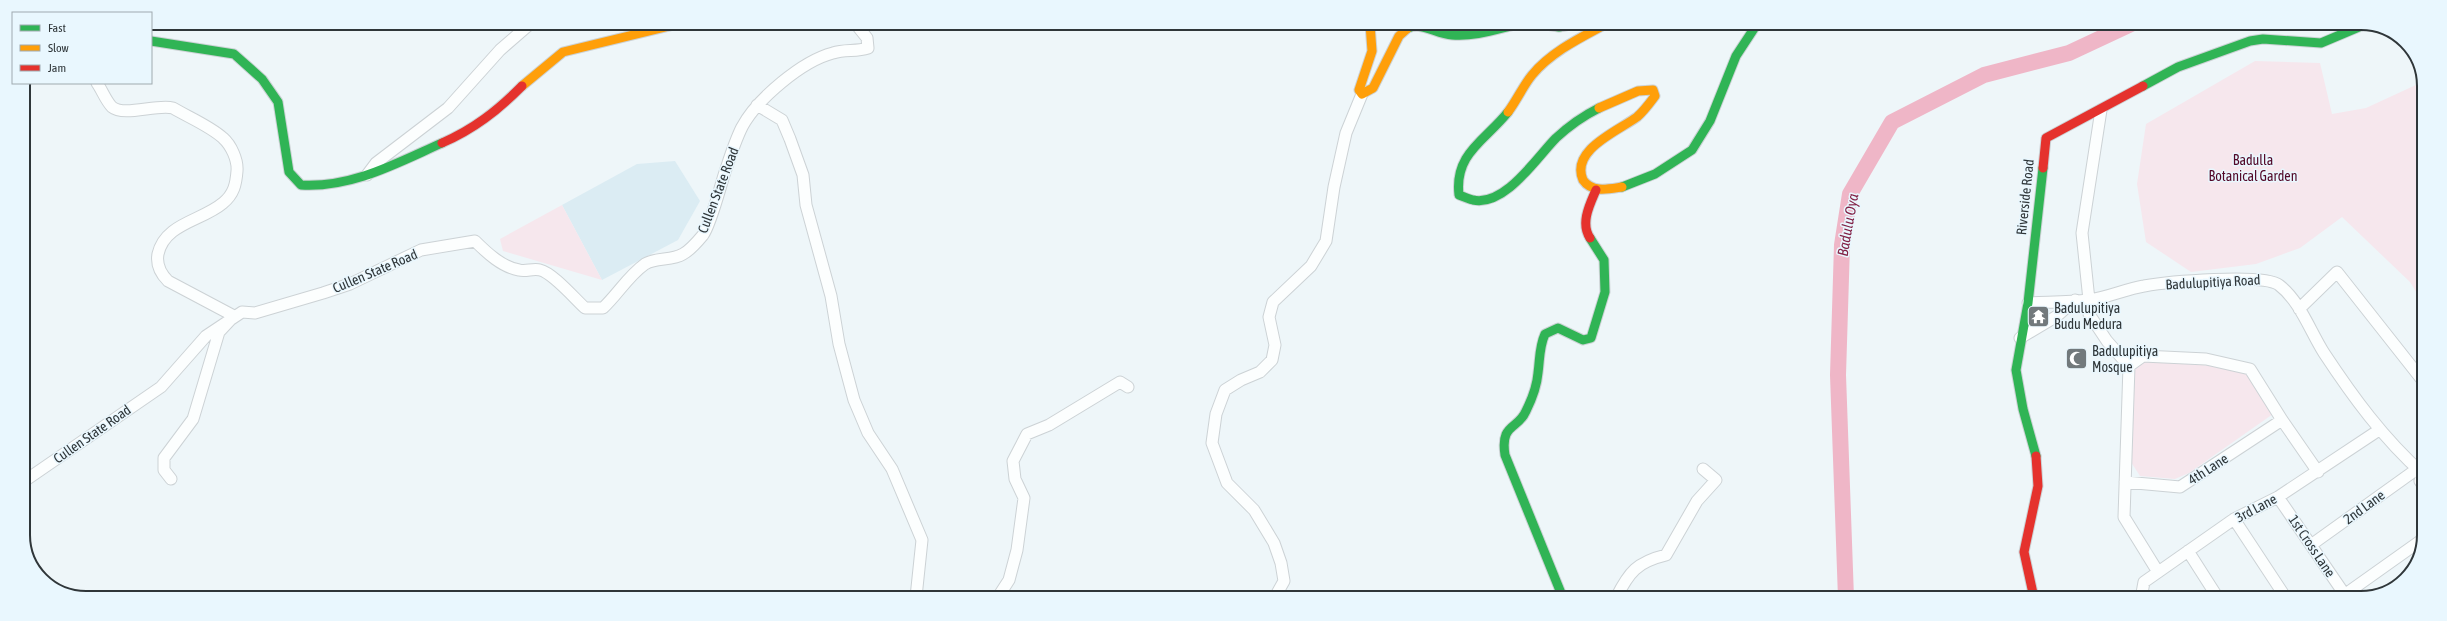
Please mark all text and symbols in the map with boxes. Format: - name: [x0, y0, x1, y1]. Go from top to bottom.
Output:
- legend: [12, 12, 152, 84]
- text: Fast: [48, 21, 66, 35]
- text: Slow: [48, 41, 69, 55]
- text: Jam: [48, 61, 66, 75]
- street label: Cullen State Road: [694, 145, 742, 235]
- park label: Badulla Botanical Garden: [2209, 152, 2297, 184]
- street label: Riverside Road: [2013, 158, 2037, 236]
- water label: Badulu Oya: [1834, 192, 1861, 258]
- street label: Cullen State Road: [330, 246, 420, 296]
- street label: Badulupitiya Road: [2165, 272, 2261, 292]
- place label: Badulupitiya Budu Medura: [2054, 300, 2122, 332]
- temple icon: Badulupitiya Budu Medura: [2026, 303, 2052, 329]
- place label: Badulupitiya Mosque: [2092, 343, 2158, 375]
- mosque icon: Badulupitiya Mosque: [2064, 346, 2090, 372]
- street label: Cullen State Road: [50, 401, 134, 467]
- street label: 4th Lane: [2185, 450, 2231, 488]
- street label: 2nd Lane: [2340, 487, 2388, 527]
- street label: 3rd Lane: [2233, 491, 2279, 525]
- street label: 1st Cross Lane: [2285, 512, 2339, 580]

